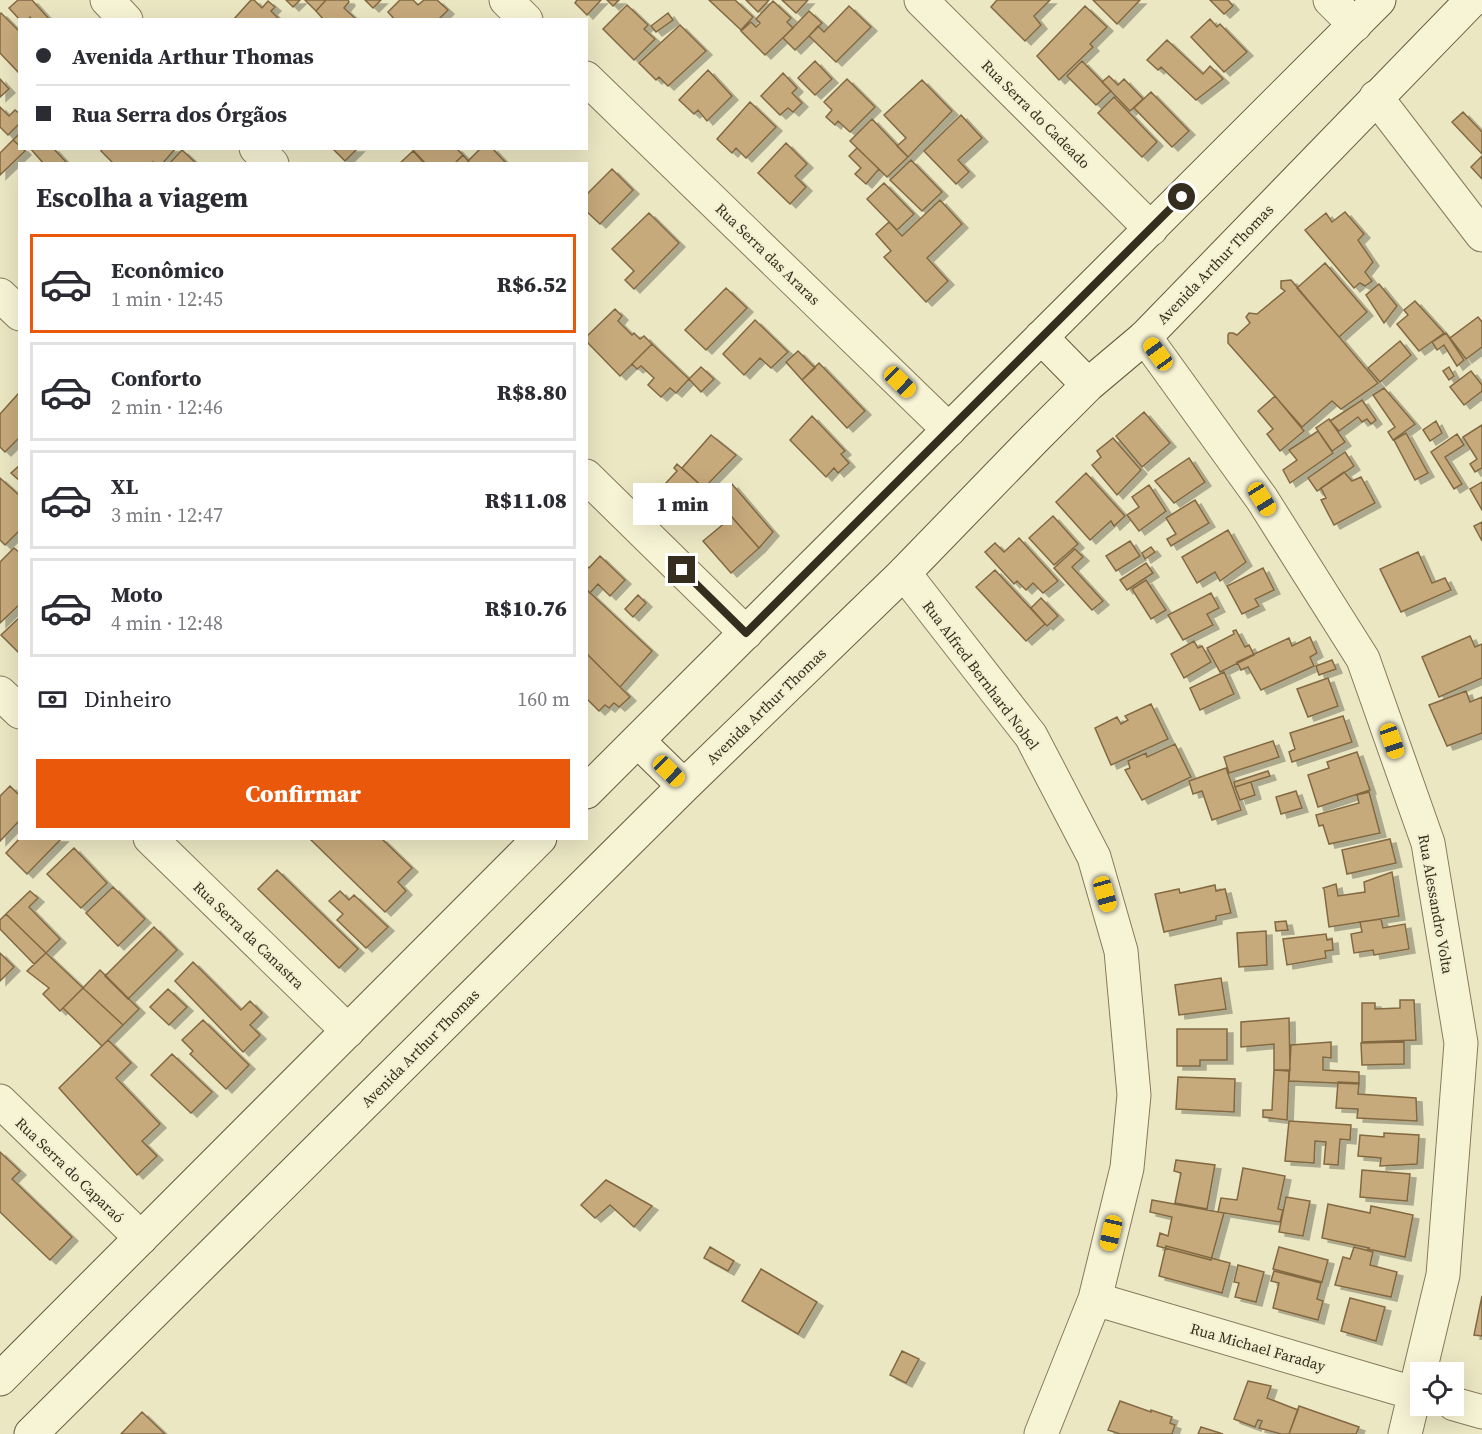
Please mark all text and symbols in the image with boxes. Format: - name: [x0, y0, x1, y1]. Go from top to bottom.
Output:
- text: Avenida Arthur Thomas: [72, 41, 314, 71]
- street label: Rua Serra do Cadeado: [977, 55, 1095, 173]
- text: Rua Serra dos Órgãos: [72, 99, 287, 129]
- text: Escolha a viagem: [36, 179, 248, 216]
- route start: [1168, 183, 1195, 210]
- street label: Rua Serra das Araras: [711, 198, 825, 310]
- street label: Avenida Arthur Thomas: [1152, 199, 1278, 329]
- text: Econômico: [111, 255, 224, 285]
- icon: car: [39, 257, 93, 311]
- text: R$6.52: [497, 269, 567, 299]
- text: 1 min · 12:45: [111, 285, 223, 313]
- car: [1140, 334, 1176, 374]
- text: Conforto: [111, 363, 201, 393]
- car: [881, 363, 919, 401]
- icon: car: [39, 365, 93, 419]
- text: R$8.80: [497, 377, 567, 407]
- text: 2 min · 12:46: [111, 393, 223, 421]
- text: XL: [111, 471, 138, 501]
- icon: car: [39, 473, 93, 527]
- car: [1245, 479, 1279, 519]
- callout: 1 min: [632, 483, 732, 525]
- text: R$11.08: [485, 485, 567, 515]
- text: 1 min: [656, 490, 709, 518]
- text: 3 min · 12:47: [111, 501, 223, 529]
- route end: [668, 556, 695, 583]
- text: Moto: [111, 579, 163, 609]
- icon: car: [39, 581, 93, 635]
- text: R$10.76: [485, 593, 567, 623]
- street label: Rua Alfred Bernhard Nobel: [918, 596, 1044, 754]
- text: 4 min · 12:48: [111, 609, 223, 637]
- street label: Avenida Arthur Thomas: [701, 643, 831, 769]
- icon: cash: [36, 683, 69, 716]
- text: Dinheiro: [84, 684, 172, 714]
- text: 160 m: [517, 685, 570, 713]
- car: [1378, 721, 1406, 761]
- car: [650, 752, 688, 790]
- button: Confirmar: [36, 759, 570, 828]
- street label: Rua Alessandro Volta: [1413, 833, 1459, 976]
- car: [1091, 874, 1119, 914]
- street label: Rua Serra da Canastra: [189, 876, 309, 994]
- street label: Avenida Arthur Thomas: [356, 984, 484, 1112]
- street label: Rua Serra do Caparaó: [11, 1112, 129, 1228]
- car: [1098, 1213, 1124, 1253]
- street label: Rua Michael Faraday: [1188, 1318, 1328, 1376]
- map controls: [1410, 1362, 1464, 1416]
- button: locate: [1410, 1362, 1464, 1416]

